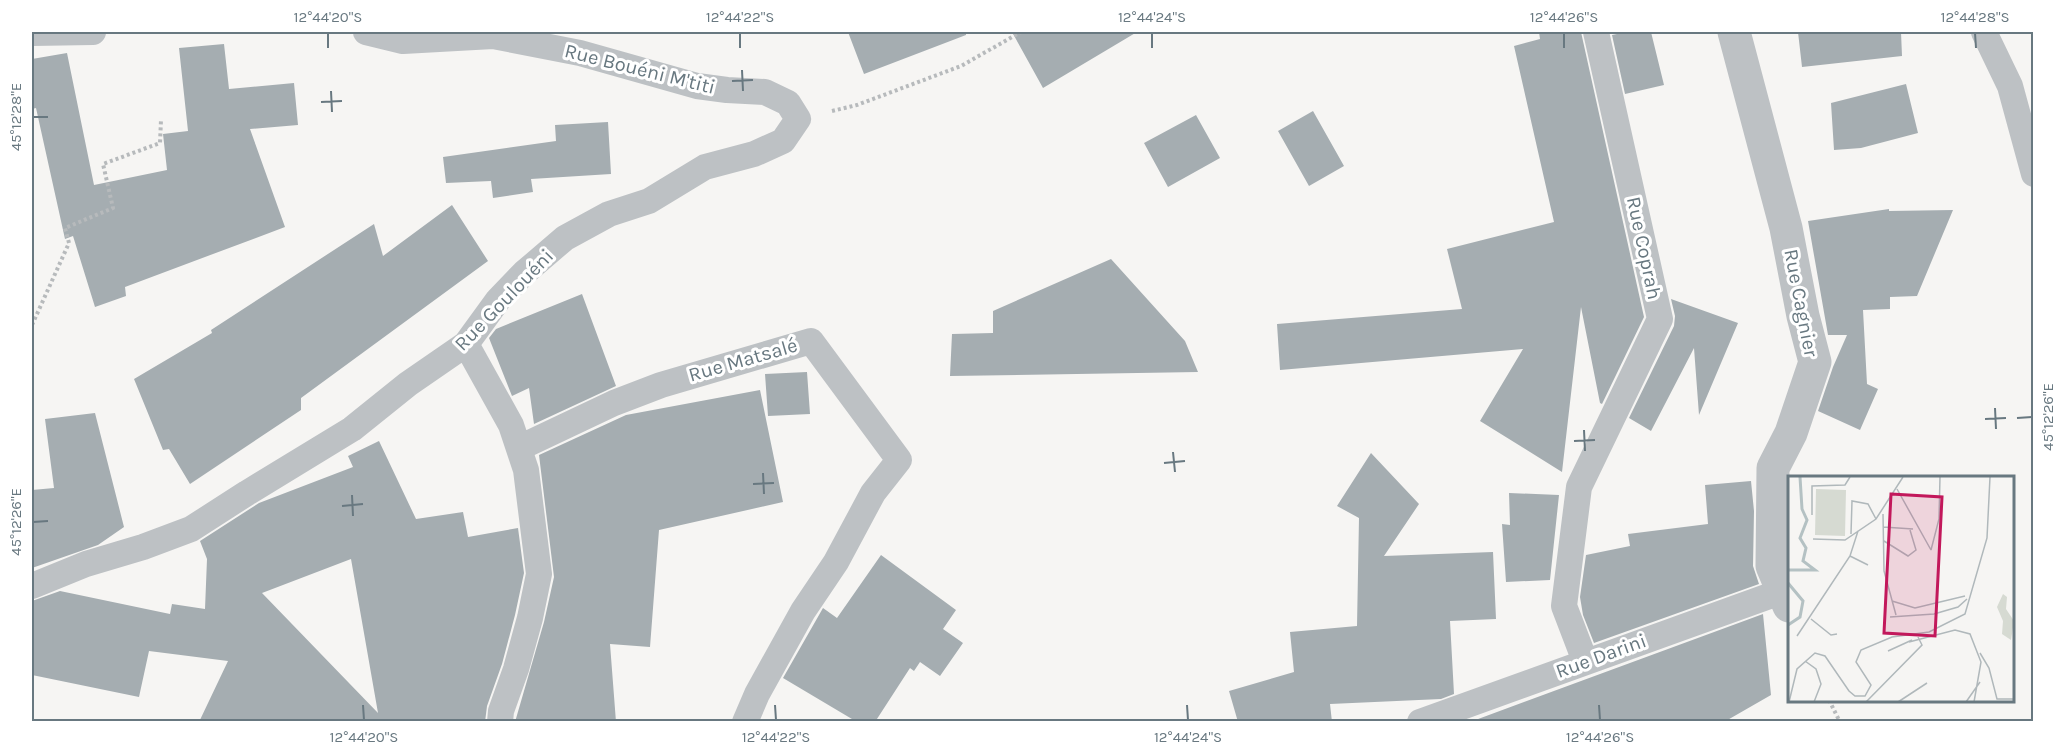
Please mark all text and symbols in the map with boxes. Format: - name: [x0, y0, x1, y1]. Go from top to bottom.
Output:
- text: 12°44'20"S: [294, 8, 362, 26]
- text: 12°44'22"S: [706, 8, 774, 26]
- text: 12°44'24"S: [1118, 8, 1186, 26]
- text: 12°44'26"S: [1530, 8, 1598, 26]
- text: 12°44'28"S: [1940, 8, 2010, 26]
- street label: Rue Bouéni M'titi: [562, 39, 718, 99]
- text: 45°12'28"E: [7, 83, 25, 151]
- street label: Rue Coprah: [1622, 194, 1666, 302]
- street label: Rue Goulouéni: [450, 244, 558, 356]
- street label: Rue Cagnier: [1779, 247, 1823, 360]
- street label: Rue Matsalé: [686, 333, 800, 387]
- text: 45°12'26"E: [2039, 383, 2057, 451]
- inset map: [1788, 476, 2014, 702]
- text: 45°12'26"E: [7, 488, 25, 556]
- street label: Rue Darini: [1553, 629, 1649, 683]
- text: 12°44'20"S: [330, 728, 398, 746]
- text: 12°44'22"S: [742, 728, 810, 746]
- text: 12°44'24"S: [1154, 728, 1222, 746]
- text: 12°44'26"S: [1566, 728, 1634, 746]

